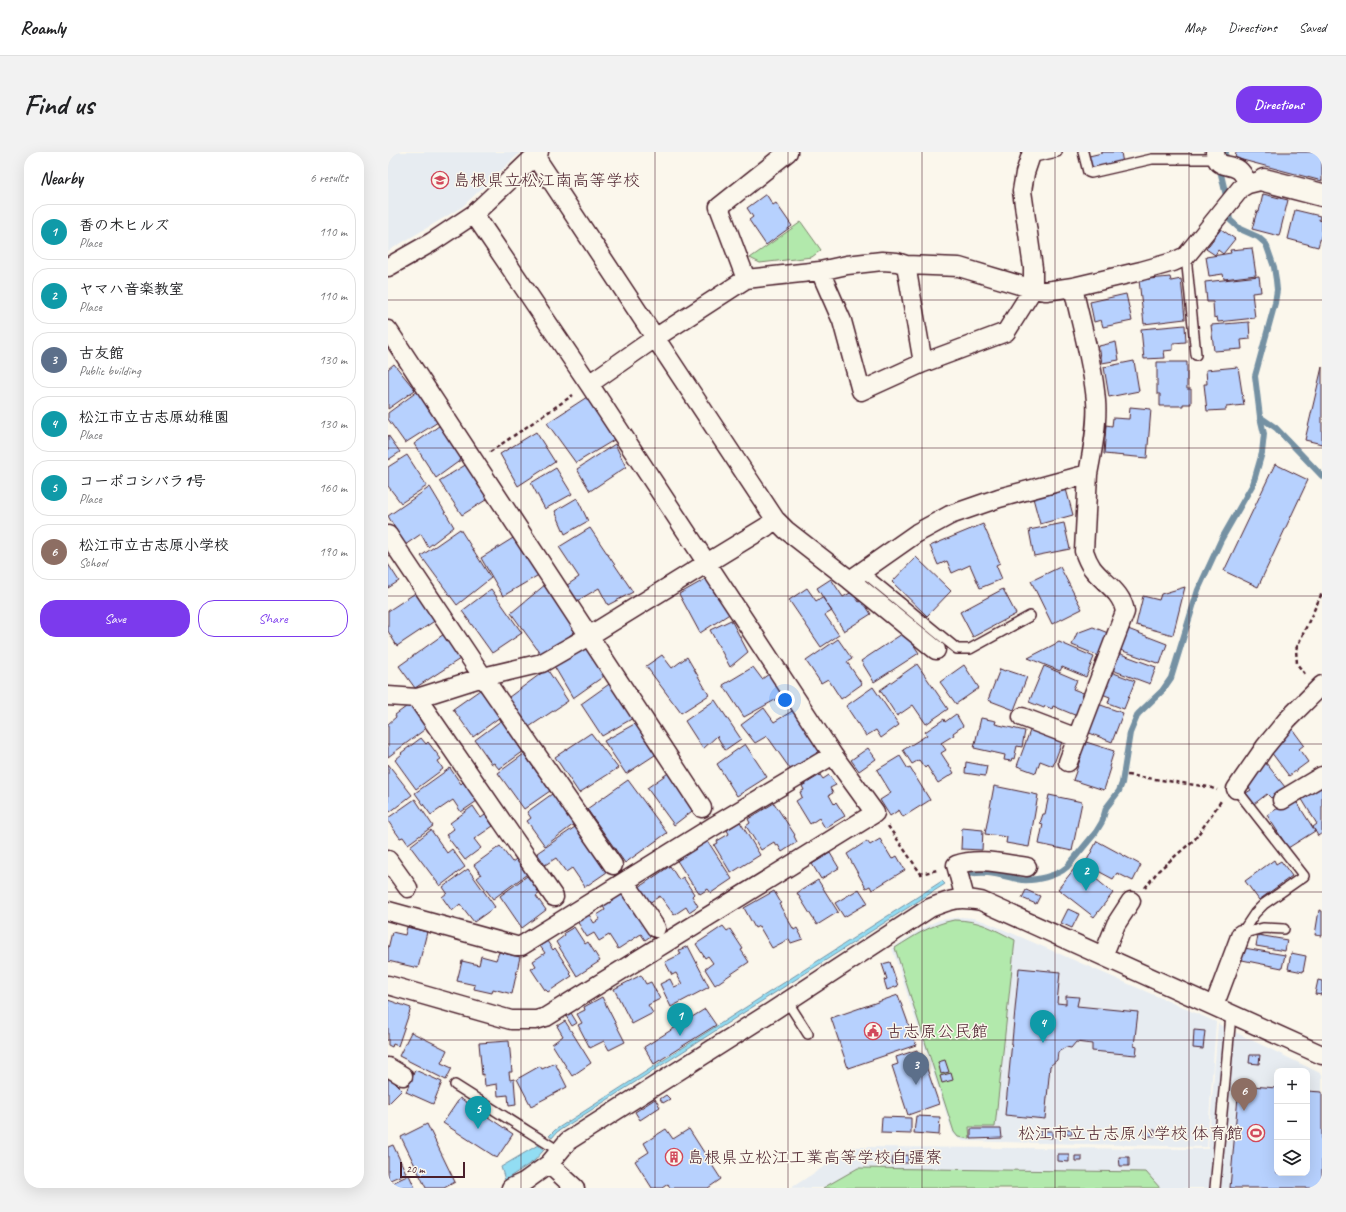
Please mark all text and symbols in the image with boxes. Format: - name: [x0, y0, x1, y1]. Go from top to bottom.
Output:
- text: Roamly: [20, 16, 66, 40]
- text: Map: [1185, 19, 1206, 36]
- text: Directions: [1228, 19, 1277, 36]
- text: Saved: [1299, 19, 1326, 36]
- button: Directions: [1236, 86, 1322, 123]
- text: Find us: [24, 87, 94, 122]
- text: Nearby: [40, 168, 83, 189]
- text: 6 results: [310, 170, 348, 186]
- school or university icon: 島根県立松江南高等学校: [430, 170, 450, 190]
- place label: 島根県立松江南高等学校: [453, 170, 640, 191]
- text: 香の木ヒルズ: [79, 216, 169, 235]
- text: 1: [51, 224, 57, 240]
- text: 110 m: [319, 224, 347, 240]
- text: Place: [79, 235, 102, 251]
- text: ヤマハ音楽教室: [79, 280, 184, 299]
- text: 2: [51, 288, 57, 304]
- text: 110 m: [319, 288, 347, 304]
- text: Place: [79, 299, 102, 315]
- text: 古友館: [79, 344, 124, 363]
- text: 3: [51, 352, 57, 368]
- text: 130 m: [319, 352, 347, 368]
- text: Public building: [79, 363, 141, 379]
- text: 松江市立古志原幼稚園: [79, 408, 229, 427]
- text: 4: [51, 416, 57, 432]
- text: 130 m: [319, 416, 347, 432]
- text: Place: [79, 427, 102, 443]
- text: コーポコシバラ1号: [79, 472, 206, 491]
- text: 5: [51, 480, 57, 496]
- text: 160 m: [319, 480, 347, 496]
- text: Place: [79, 491, 102, 507]
- text: 松江市立古志原小学校: [79, 536, 229, 555]
- text: 6: [51, 544, 57, 560]
- text: 190 m: [319, 544, 347, 560]
- text: School: [79, 555, 107, 571]
- button: Save: [40, 600, 190, 637]
- button: Share: [198, 600, 348, 637]
- your location: [775, 690, 795, 710]
- pin: 2: [1073, 858, 1099, 891]
- pin: 1: [667, 1003, 693, 1036]
- pin: 4: [1030, 1010, 1056, 1043]
- public building icon: 古志原公民館: [863, 1021, 883, 1041]
- place label: 古志原公民館: [886, 1021, 988, 1042]
- pin: 3: [903, 1052, 929, 1085]
- map controls: [1274, 1068, 1310, 1176]
- button: +: [1274, 1068, 1310, 1104]
- pin: 6: [1231, 1078, 1257, 1111]
- pin: 5: [465, 1096, 491, 1129]
- button: −: [1274, 1104, 1310, 1140]
- place label: 松江市立古志原小学校 体育館: [1018, 1123, 1243, 1144]
- sports icon: 松江市立古志原小学校 体育館: [1246, 1123, 1266, 1143]
- button: layers: [1274, 1140, 1310, 1176]
- building icon: 島根県立松江工業高等学校自彊寮: [664, 1147, 684, 1167]
- place label: 島根県立松江工業高等学校自彊寮: [687, 1147, 942, 1168]
- scale bar: [400, 1160, 465, 1179]
- text: 20 m: [406, 1162, 425, 1176]

